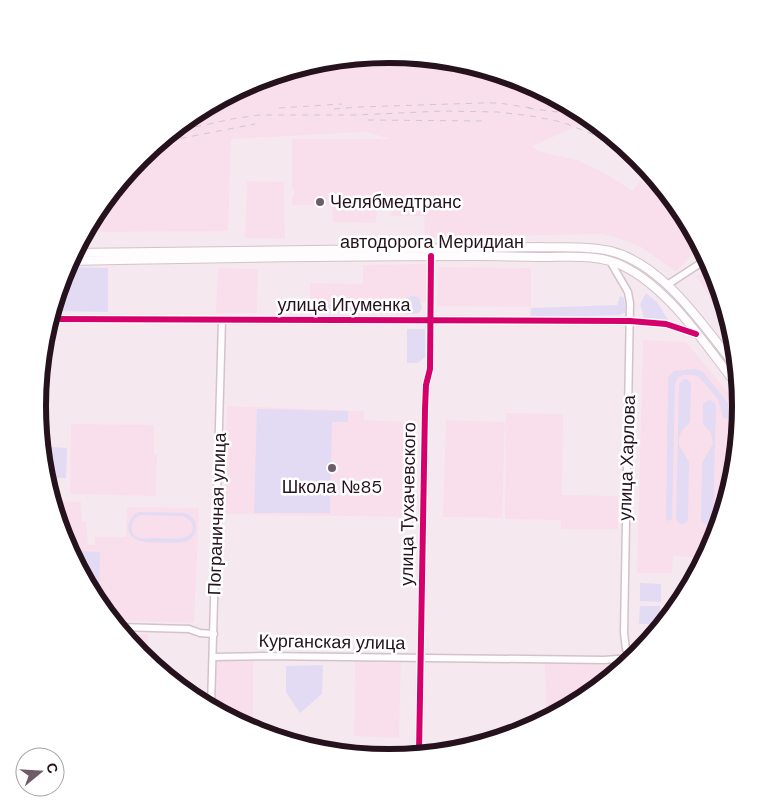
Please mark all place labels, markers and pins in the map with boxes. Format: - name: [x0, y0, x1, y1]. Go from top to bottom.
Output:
- place label: Челябмедтранс: [330, 190, 461, 214]
- marker: Челябмедтранс: [314, 196, 326, 208]
- marker: Школа №85: [326, 462, 338, 474]
- place label: Школа №85: [282, 475, 382, 499]

